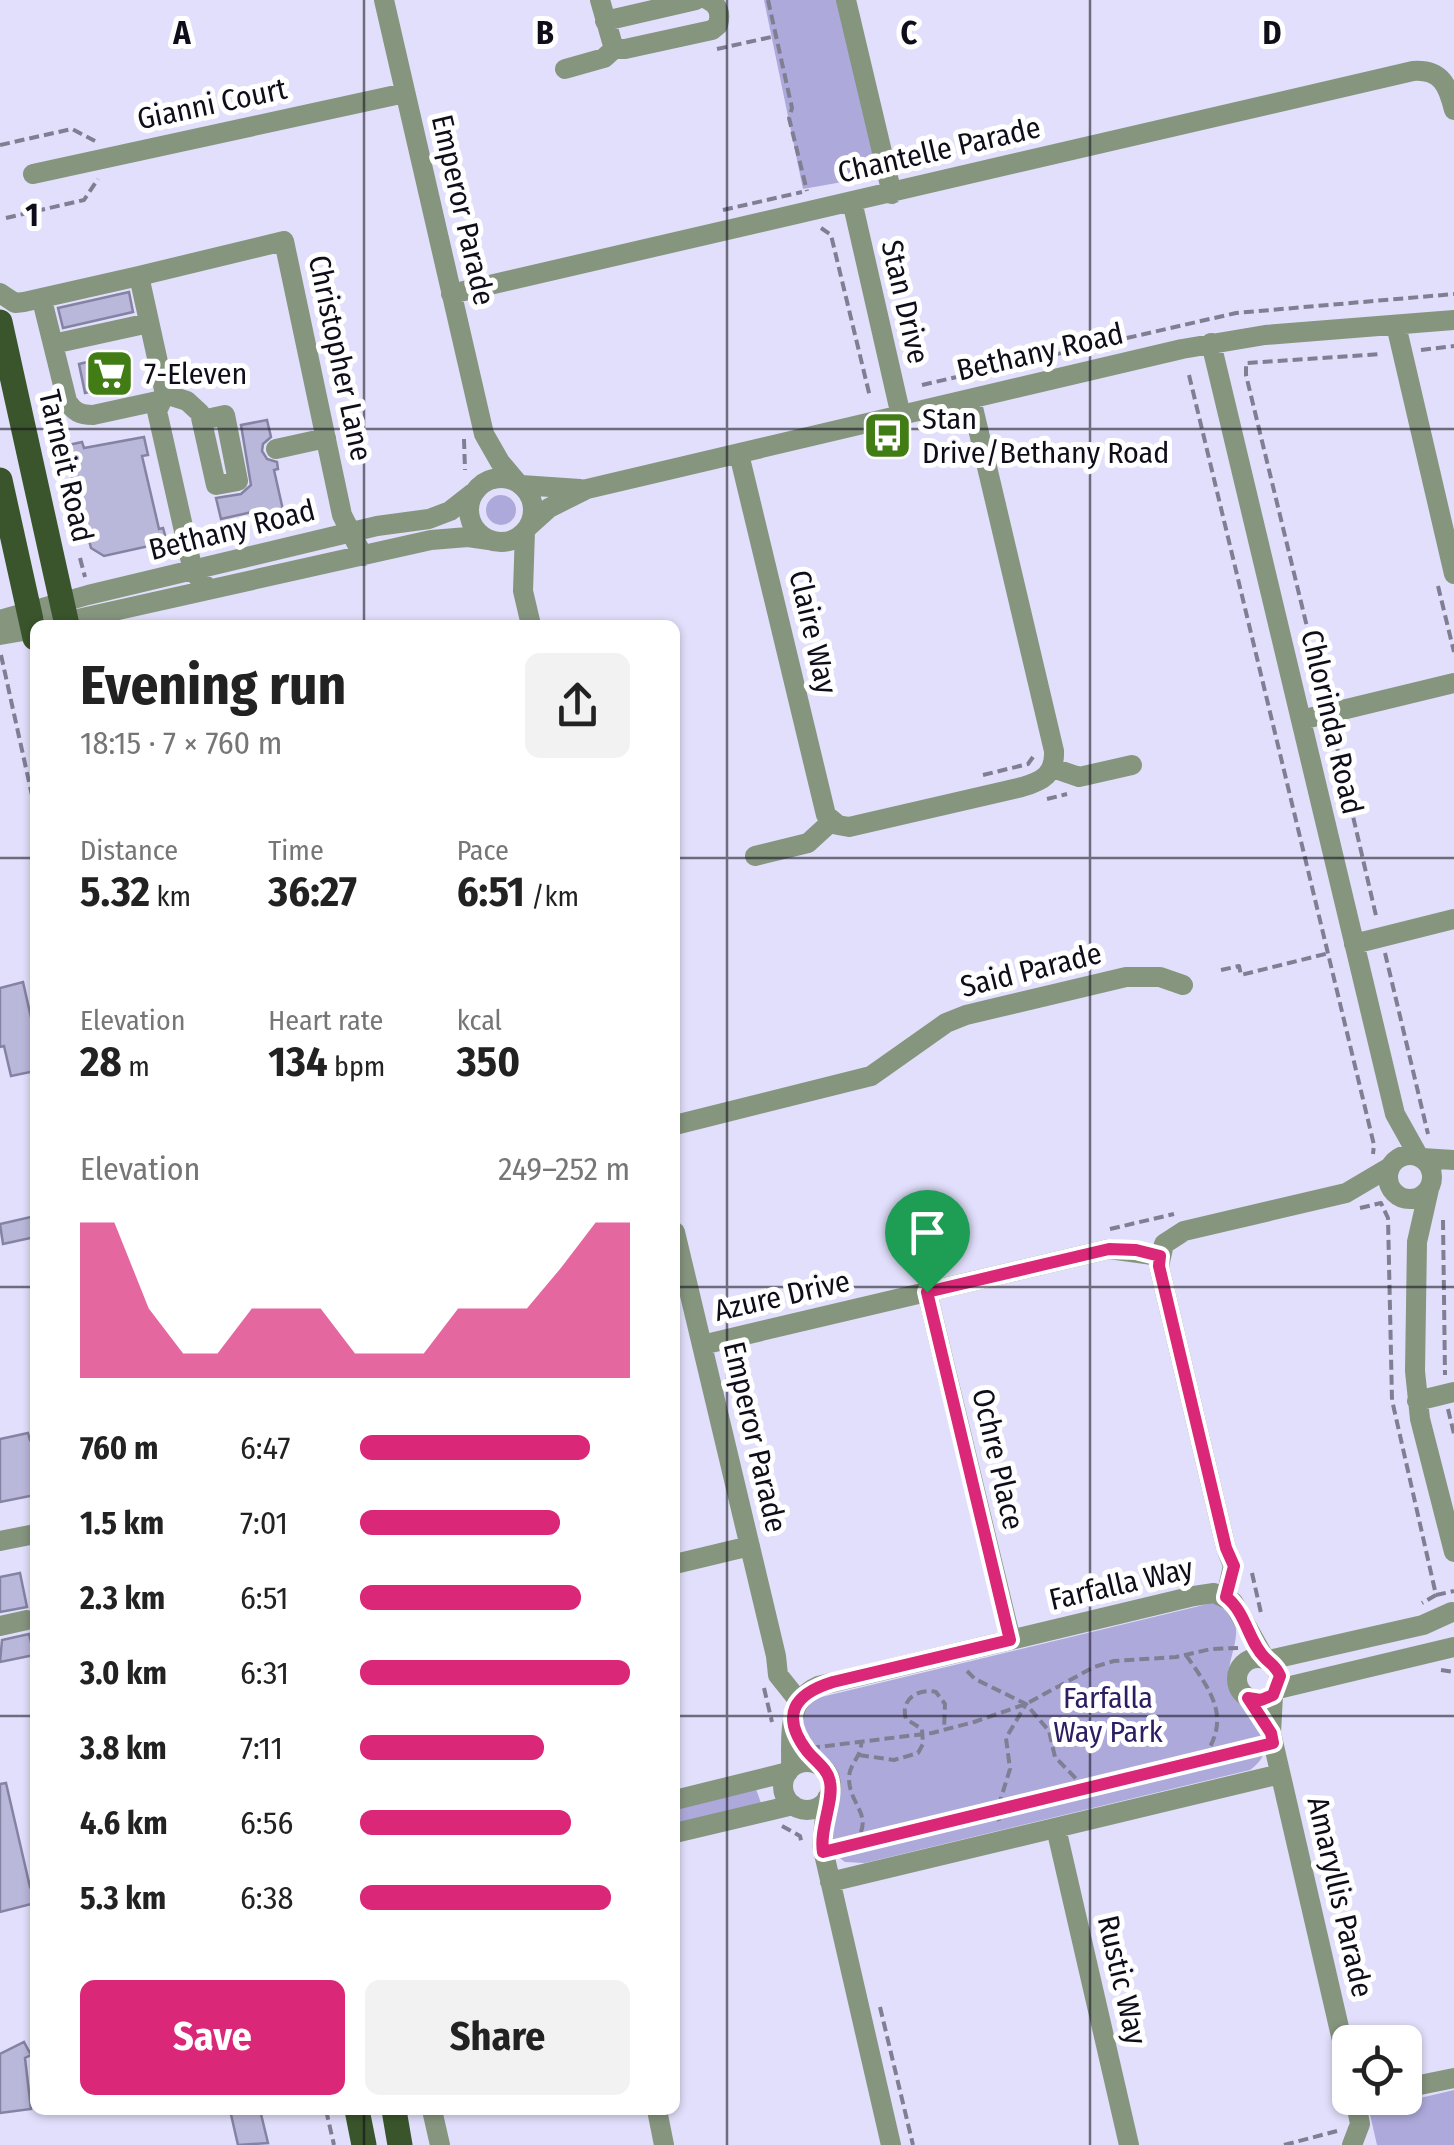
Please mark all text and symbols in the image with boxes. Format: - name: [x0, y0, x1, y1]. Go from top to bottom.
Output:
- text: A: [172, 14, 191, 52]
- text: B: [536, 14, 554, 52]
- text: C: [901, 14, 918, 52]
- text: D: [1262, 14, 1282, 52]
- street label: Gianni Court: [134, 71, 290, 137]
- street label: Chantelle Parade: [834, 109, 1044, 191]
- street label: Emperor Parade: [424, 111, 502, 309]
- text: 1: [25, 196, 39, 234]
- street label: Stan Drive: [873, 237, 937, 367]
- street label: Christopher Lane: [301, 252, 379, 464]
- street label: Bethany Road: [953, 315, 1127, 389]
- supermarket icon: 7-Eleven: [83, 348, 135, 400]
- place label: 7-Eleven: [144, 356, 247, 392]
- street label: Tarneit Road: [31, 387, 101, 545]
- place label: Stan Drive/Bethany Road: [922, 401, 1169, 471]
- bus stop icon: Stan Drive/Bethany Road: [861, 410, 913, 462]
- street label: Bethany Road: [145, 492, 319, 568]
- street label: Claire Way: [781, 567, 845, 698]
- street label: Chlorinda Road: [1293, 626, 1371, 818]
- text: Evening run: [80, 653, 346, 719]
- button: share: [525, 653, 630, 758]
- text: 18:15 · 7 × 760 m: [80, 724, 282, 762]
- text: Distance: [80, 834, 178, 867]
- text: Time: [268, 834, 324, 867]
- text: Pace: [457, 834, 509, 867]
- text: 5.32: [80, 867, 150, 917]
- text: 36:27: [268, 867, 357, 917]
- text: 6:51: [457, 867, 525, 917]
- text: km: [150, 880, 191, 913]
- text: /km: [525, 880, 579, 913]
- street label: Said Parade: [957, 935, 1105, 1005]
- text: Elevation: [80, 1004, 185, 1037]
- text: Heart rate: [268, 1004, 383, 1037]
- text: kcal: [457, 1004, 502, 1037]
- text: 28: [80, 1037, 122, 1087]
- text: 134: [268, 1037, 327, 1087]
- text: 350: [457, 1037, 520, 1087]
- text: m: [122, 1050, 150, 1083]
- text: bpm: [327, 1050, 385, 1083]
- text: Elevation: [80, 1150, 200, 1188]
- text: 249–252 m: [498, 1150, 630, 1188]
- pin: [885, 1190, 970, 1293]
- icon: arrive: [900, 1205, 955, 1260]
- street label: Azure Drive: [711, 1263, 853, 1329]
- street label: Emperor Parade: [716, 1338, 794, 1536]
- street label: Ochre Place: [964, 1385, 1032, 1533]
- text: 760 m: [80, 1429, 158, 1467]
- text: 6:47: [240, 1429, 290, 1467]
- text: 1.5 km: [80, 1504, 164, 1542]
- text: 7:01: [240, 1504, 288, 1542]
- street label: Farfalla Way: [1046, 1550, 1197, 1618]
- text: 2.3 km: [80, 1579, 165, 1617]
- text: 6:51: [240, 1579, 288, 1617]
- text: 3.0 km: [80, 1654, 167, 1692]
- text: 6:31: [240, 1654, 289, 1692]
- park label: Farfalla Way Park: [1053, 1680, 1163, 1750]
- text: 3.8 km: [80, 1729, 167, 1767]
- text: 7:11: [240, 1729, 283, 1767]
- street label: Amaryllis Parade: [1299, 1793, 1381, 2001]
- text: 4.6 km: [80, 1804, 168, 1842]
- text: 6:56: [240, 1804, 293, 1842]
- text: 5.3 km: [80, 1879, 166, 1917]
- text: 6:38: [240, 1879, 293, 1917]
- street label: Rustic Way: [1090, 1912, 1154, 2049]
- button: Save: [80, 1980, 345, 2095]
- button: Share: [365, 1980, 630, 2095]
- map controls: [1332, 2025, 1422, 2115]
- button: locate: [1332, 2025, 1422, 2115]

